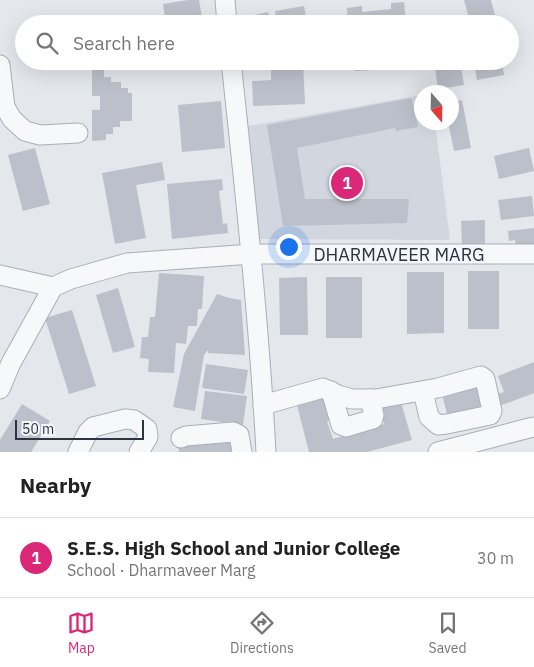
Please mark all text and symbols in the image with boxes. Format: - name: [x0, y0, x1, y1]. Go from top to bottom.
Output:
- search box: [15, 15, 519, 70]
- icon: search: [33, 29, 61, 57]
- text: Search here: [73, 31, 175, 55]
- north arrow: [414, 85, 459, 130]
- pin: 1: [331, 164, 363, 202]
- your location: [276, 234, 302, 260]
- street label: DHARMAVEER MARG: [314, 243, 485, 266]
- scale bar: [15, 417, 144, 440]
- text: 50 m: [22, 420, 54, 438]
- text: Nearby: [20, 471, 91, 499]
- text: S.E.S. High School and Junior College: [67, 536, 401, 560]
- text: 1: [31, 548, 41, 568]
- text: 30 m: [477, 548, 514, 568]
- text: School · Dharmaveer Marg: [67, 560, 256, 580]
- tab: Map: [67, 609, 95, 657]
- tab: Directions: [230, 609, 294, 657]
- tab: Saved: [429, 609, 467, 657]

